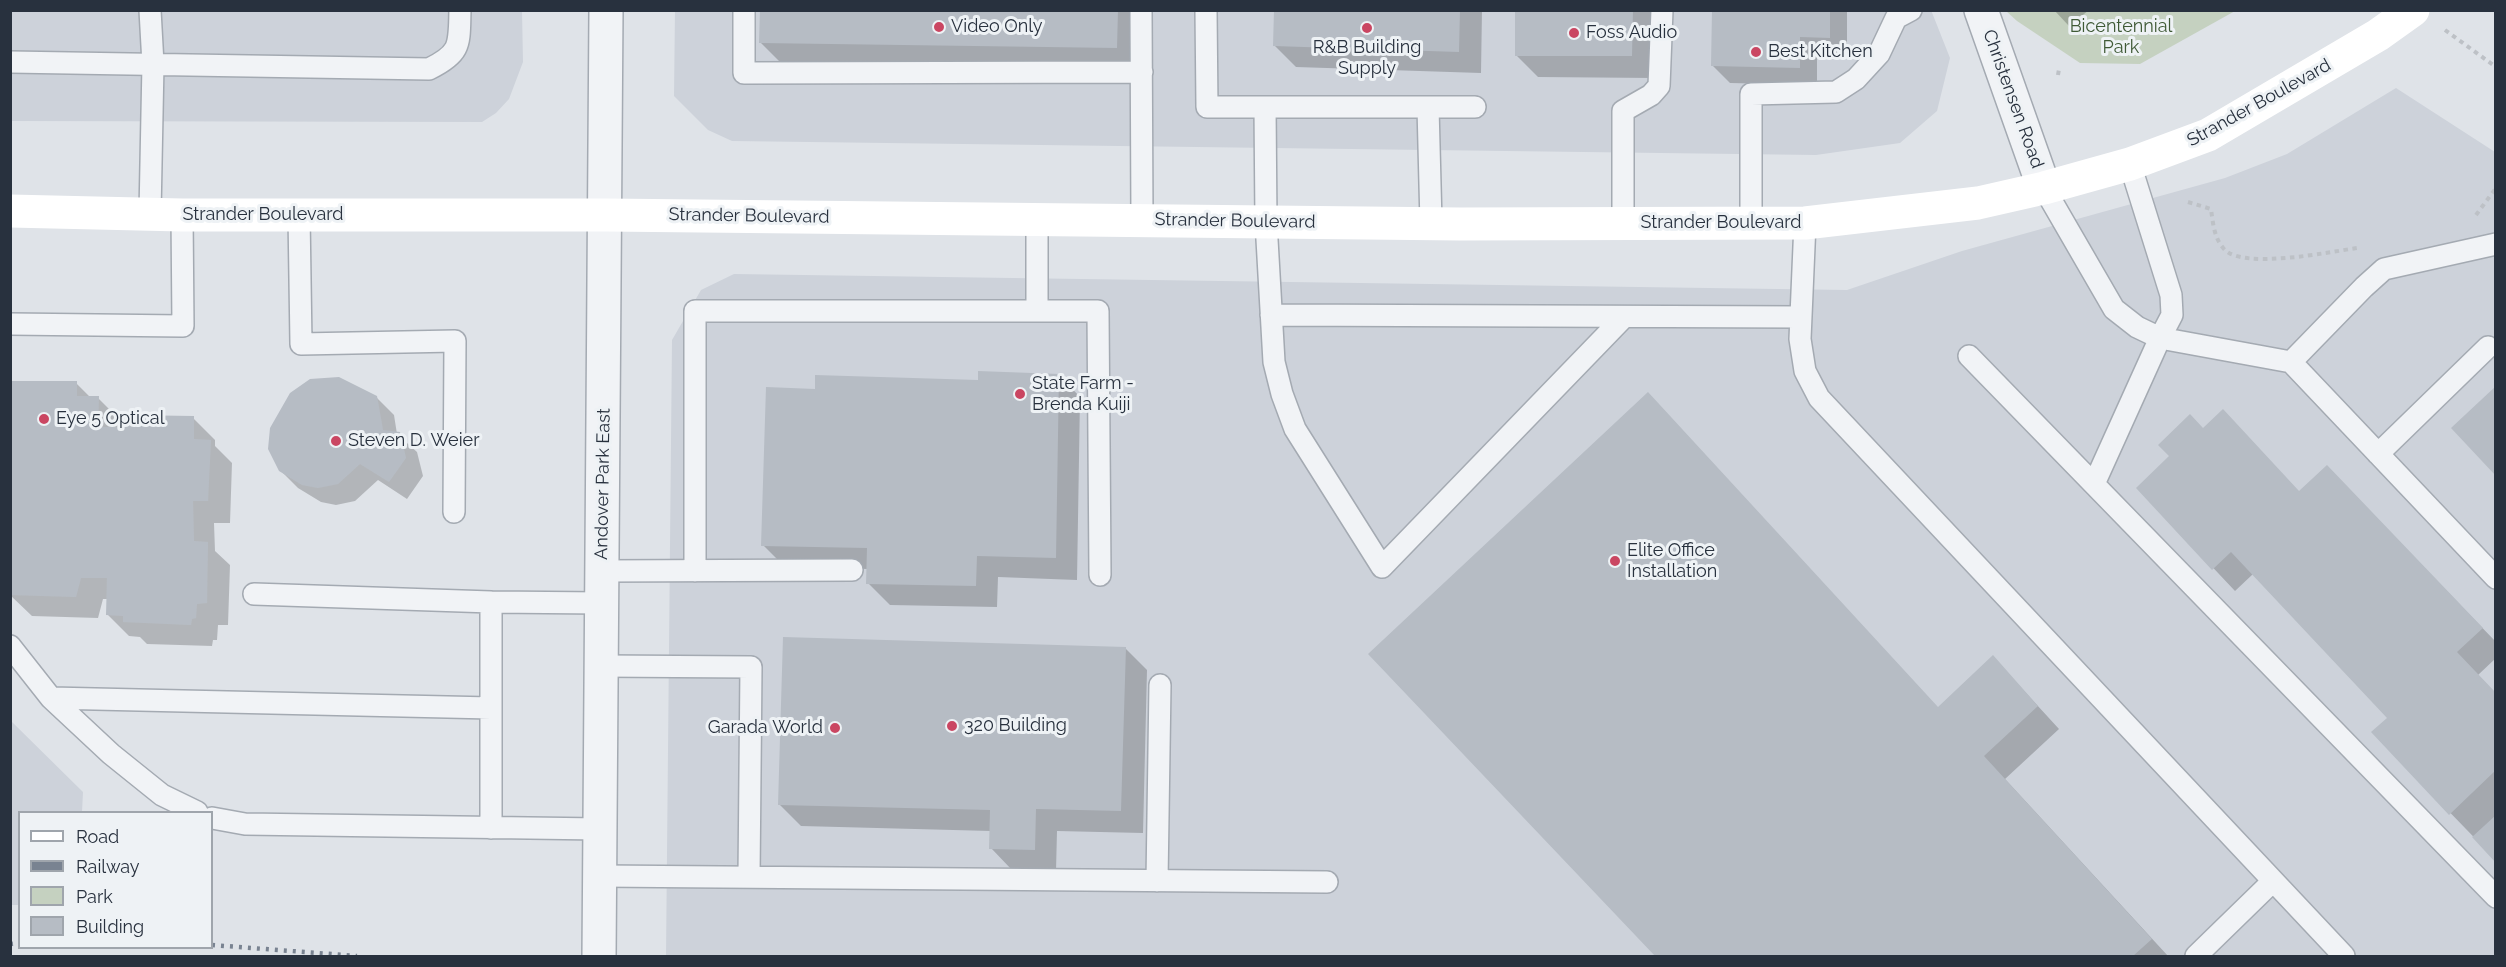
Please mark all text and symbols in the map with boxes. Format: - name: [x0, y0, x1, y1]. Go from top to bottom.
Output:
- place label: Video Only: [951, 16, 1043, 38]
- park label: Bicentennial Park: [2070, 16, 2172, 58]
- marker: Video Only: [932, 20, 946, 34]
- marker: R&B Building Supply: [1360, 21, 1374, 35]
- place label: Foss Audio: [1586, 22, 1677, 44]
- marker: Foss Audio: [1567, 26, 1581, 40]
- street label: Christensen Road: [1978, 27, 2048, 171]
- place label: R&B Building Supply: [1313, 37, 1421, 80]
- place label: Best Kitchen: [1768, 41, 1873, 63]
- marker: Best Kitchen: [1749, 45, 1763, 59]
- street label: Strander Boulevard: [2183, 55, 2335, 151]
- street label: Strander Boulevard: [182, 204, 344, 226]
- street label: Strander Boulevard: [668, 204, 830, 228]
- street label: Strander Boulevard: [1154, 209, 1316, 233]
- street label: Strander Boulevard: [1640, 212, 1802, 234]
- place label: State Farm - Brenda Kuiji: [1032, 373, 1134, 416]
- marker: State Farm - Brenda Kuiji: [1013, 387, 1027, 401]
- place label: Eye 5 Optical: [56, 408, 165, 430]
- street label: Andover Park East: [591, 408, 615, 560]
- marker: Eye 5 Optical: [37, 412, 51, 426]
- place label: Steven D. Weier: [348, 430, 479, 452]
- marker: Steven D. Weier: [329, 434, 343, 448]
- place label: Elite Office Installation: [1627, 540, 1717, 582]
- marker: Elite Office Installation: [1608, 554, 1622, 568]
- place label: 320 Building: [964, 715, 1067, 737]
- place label: Garada World: [708, 717, 823, 739]
- marker: 320 Building: [945, 719, 959, 733]
- marker: Garada World: [828, 721, 842, 735]
- legend: [18, 811, 213, 949]
- text: Road: [76, 826, 119, 847]
- text: Railway: [76, 856, 140, 877]
- text: Park: [76, 886, 113, 907]
- text: Building: [76, 916, 144, 937]

